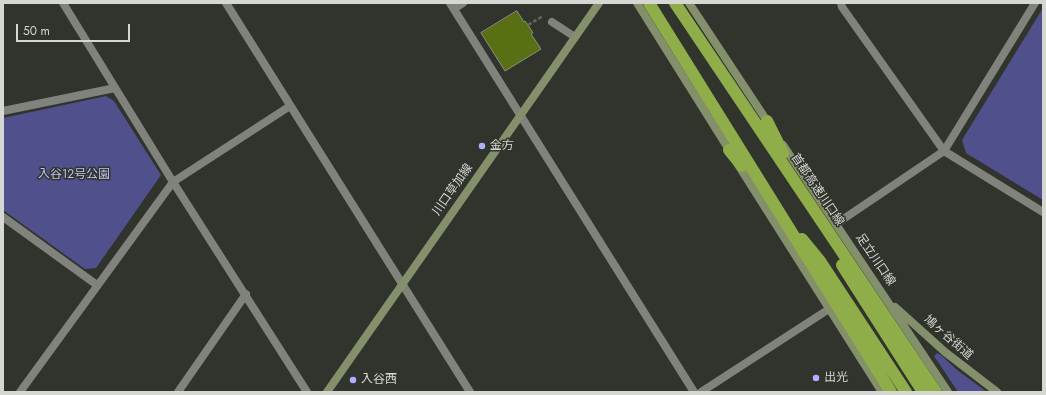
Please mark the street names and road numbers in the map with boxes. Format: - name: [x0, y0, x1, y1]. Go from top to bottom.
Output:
- street label: 首都高速川口線: [788, 151, 846, 229]
- street label: 川口草加線: [430, 161, 476, 219]
- street label: 足立川口線: [852, 231, 898, 289]
- street label: 鳩ヶ谷街道: [921, 313, 975, 363]

